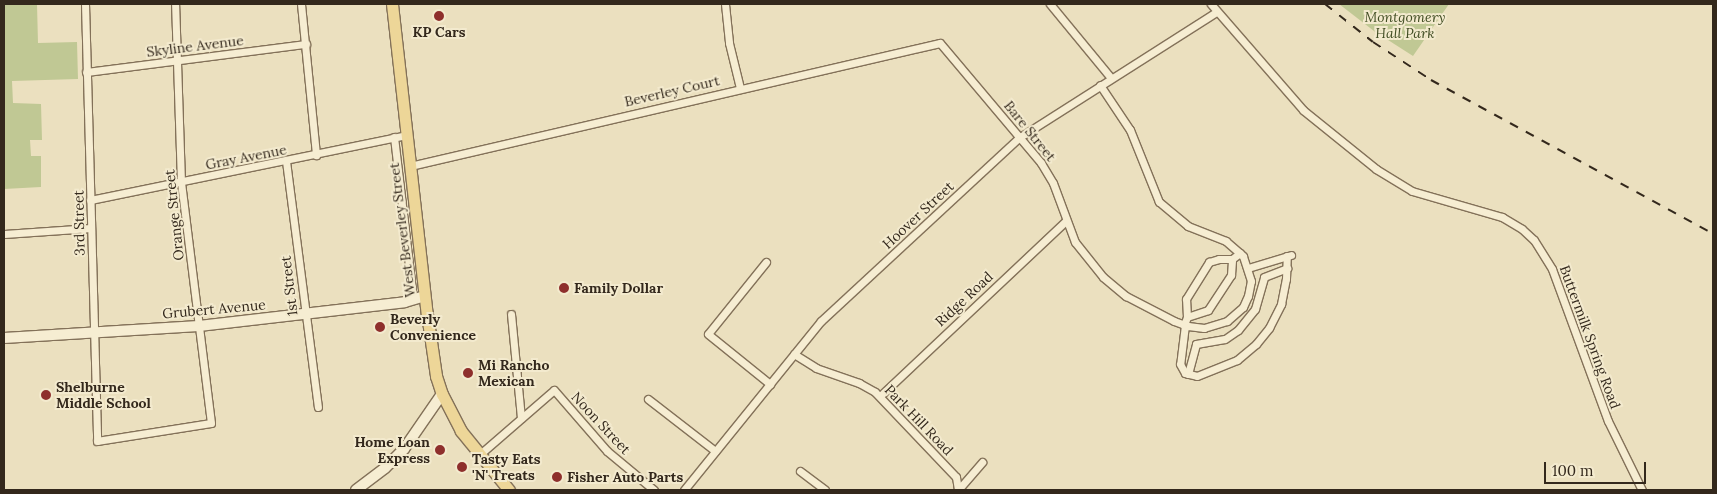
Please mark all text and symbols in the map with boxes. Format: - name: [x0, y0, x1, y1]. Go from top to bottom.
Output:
- park label: Montgomery Hall Park: [1365, 9, 1445, 41]
- marker: KP Cars: [433, 10, 445, 22]
- place label: KP Cars: [412, 24, 466, 40]
- street label: Skyline Avenue: [145, 32, 245, 60]
- street label: Beverley Court: [623, 72, 721, 110]
- street label: Bare Street: [1001, 97, 1059, 165]
- street label: Gray Avenue: [204, 141, 288, 173]
- street label: West Beverley Street: [385, 162, 419, 298]
- street label: Orange Street: [161, 169, 187, 261]
- street label: Hoover Street: [879, 178, 957, 252]
- street label: 3rd Street: [70, 190, 88, 256]
- street label: 1st Street: [277, 255, 301, 317]
- street label: Buttermilk Spring Road: [1556, 263, 1624, 411]
- street label: Ridge Road: [932, 268, 996, 330]
- place label: Family Dollar: [574, 280, 663, 296]
- marker: Family Dollar: [558, 282, 570, 294]
- street label: Grubert Avenue: [162, 296, 266, 322]
- place label: Beverly Convenience: [390, 311, 476, 344]
- marker: Beverly Convenience: [374, 321, 386, 333]
- place label: Mi Rancho Mexican: [478, 357, 549, 390]
- marker: Mi Rancho Mexican: [462, 367, 474, 379]
- place label: Shelburne Middle School: [56, 379, 151, 412]
- street label: Park Hill Road: [881, 381, 957, 459]
- street label: Noon Street: [568, 388, 634, 458]
- marker: Shelburne Middle School: [40, 389, 52, 401]
- place label: Home Loan Express: [354, 434, 430, 467]
- marker: Home Loan Express: [434, 444, 446, 456]
- place label: Tasty Eats 'N' Treats: [472, 451, 541, 484]
- scale bar: [1547, 452, 1650, 484]
- marker: Tasty Eats 'N' Treats: [456, 461, 468, 473]
- text: 100 m: [1552, 461, 1593, 480]
- place label: Fisher Auto Parts: [567, 469, 683, 485]
- marker: Fisher Auto Parts: [551, 471, 563, 483]

